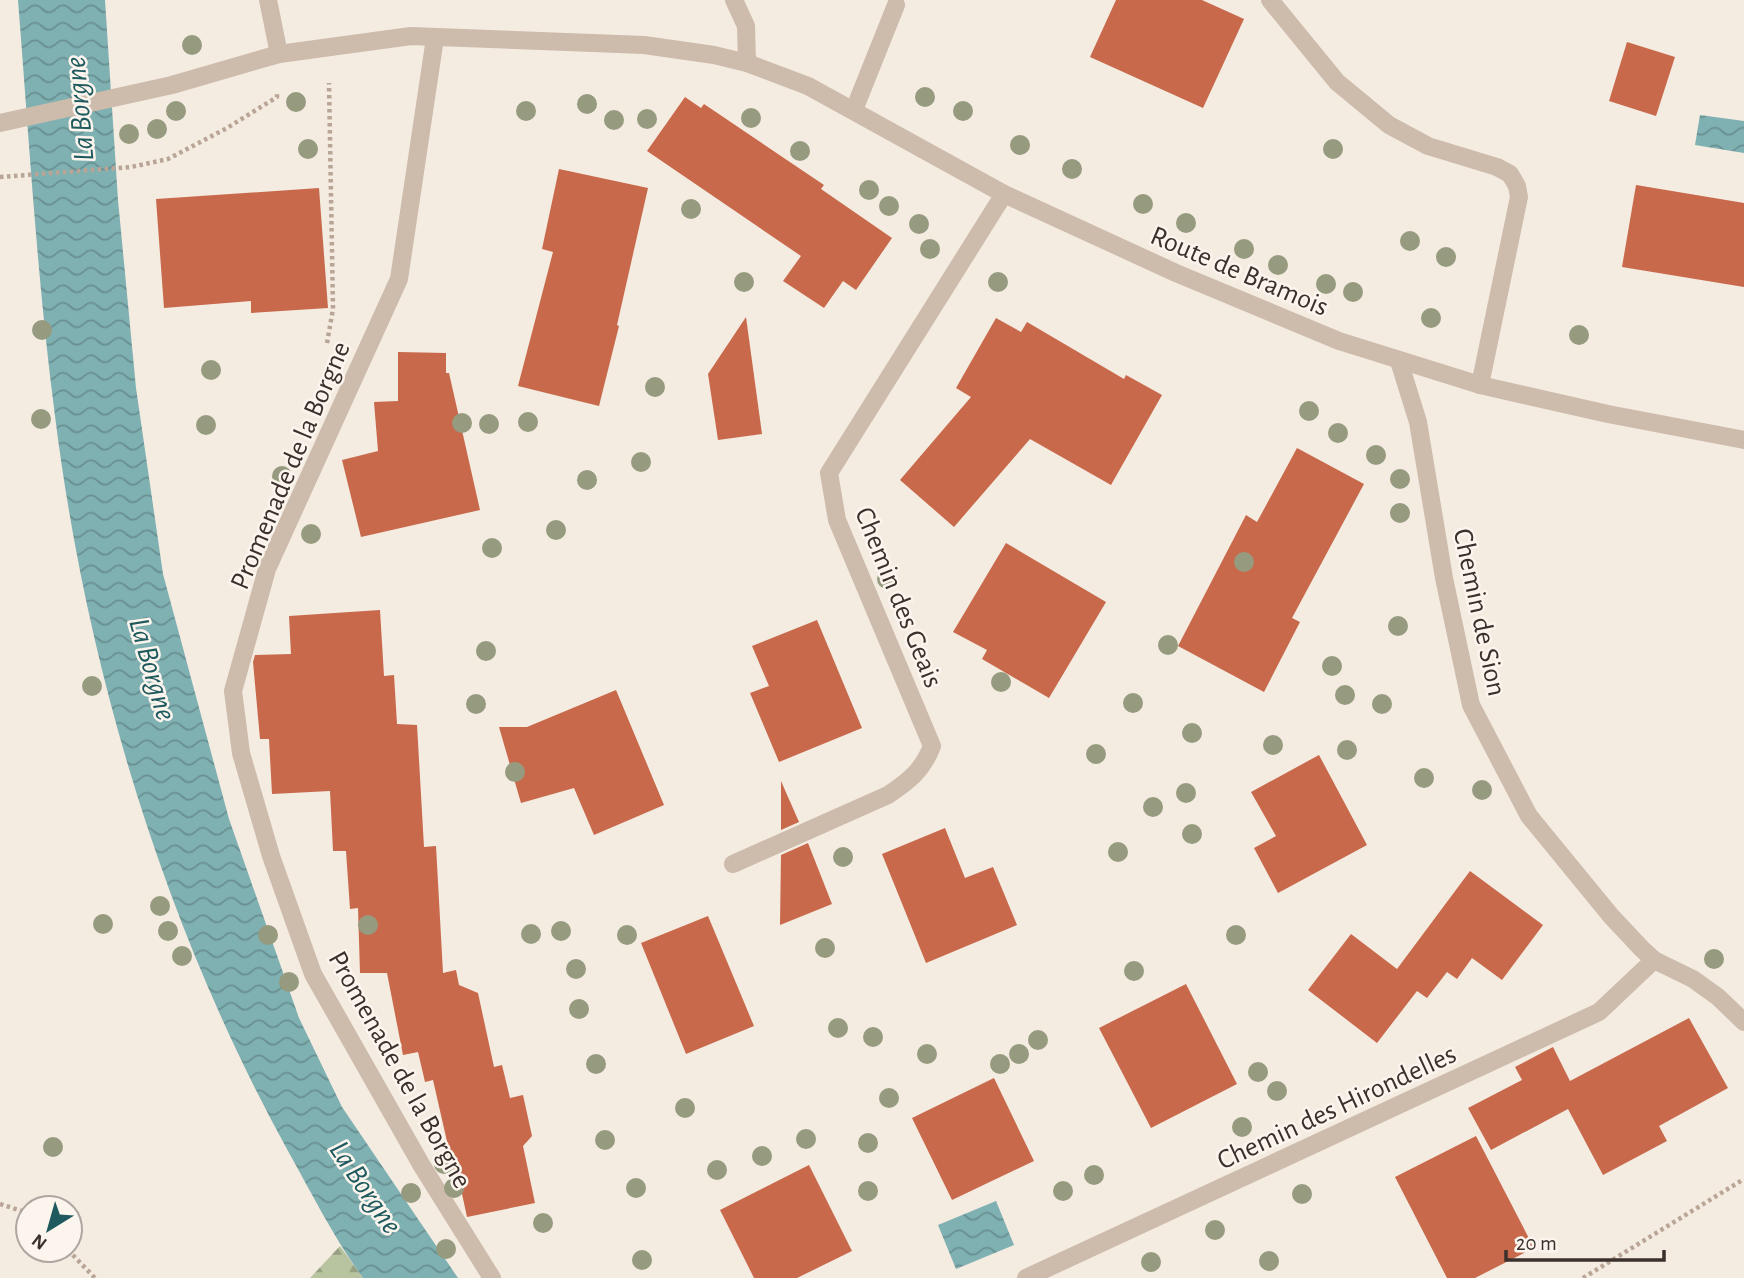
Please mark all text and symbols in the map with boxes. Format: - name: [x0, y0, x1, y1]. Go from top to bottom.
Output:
- water label: La Borgne: [60, 55, 100, 162]
- street label: Route de Bramois: [1146, 222, 1332, 322]
- street label: Promenade de la Borgne: [226, 338, 356, 594]
- street label: Chemin des Geais: [849, 504, 947, 692]
- street label: Chemin de Sion: [1448, 526, 1510, 699]
- water label: La Borgne: [123, 615, 181, 724]
- street label: Promenade de la Borgne: [322, 947, 476, 1193]
- street label: Chemin des Hirondelles: [1213, 1040, 1461, 1175]
- water label: La Borgne: [323, 1136, 407, 1239]
- north arrow: [14, 1194, 84, 1264]
- scale bar: [1506, 1218, 1664, 1262]
- text: N: [29, 1230, 51, 1253]
- text: 20 m: [1516, 1233, 1557, 1254]

